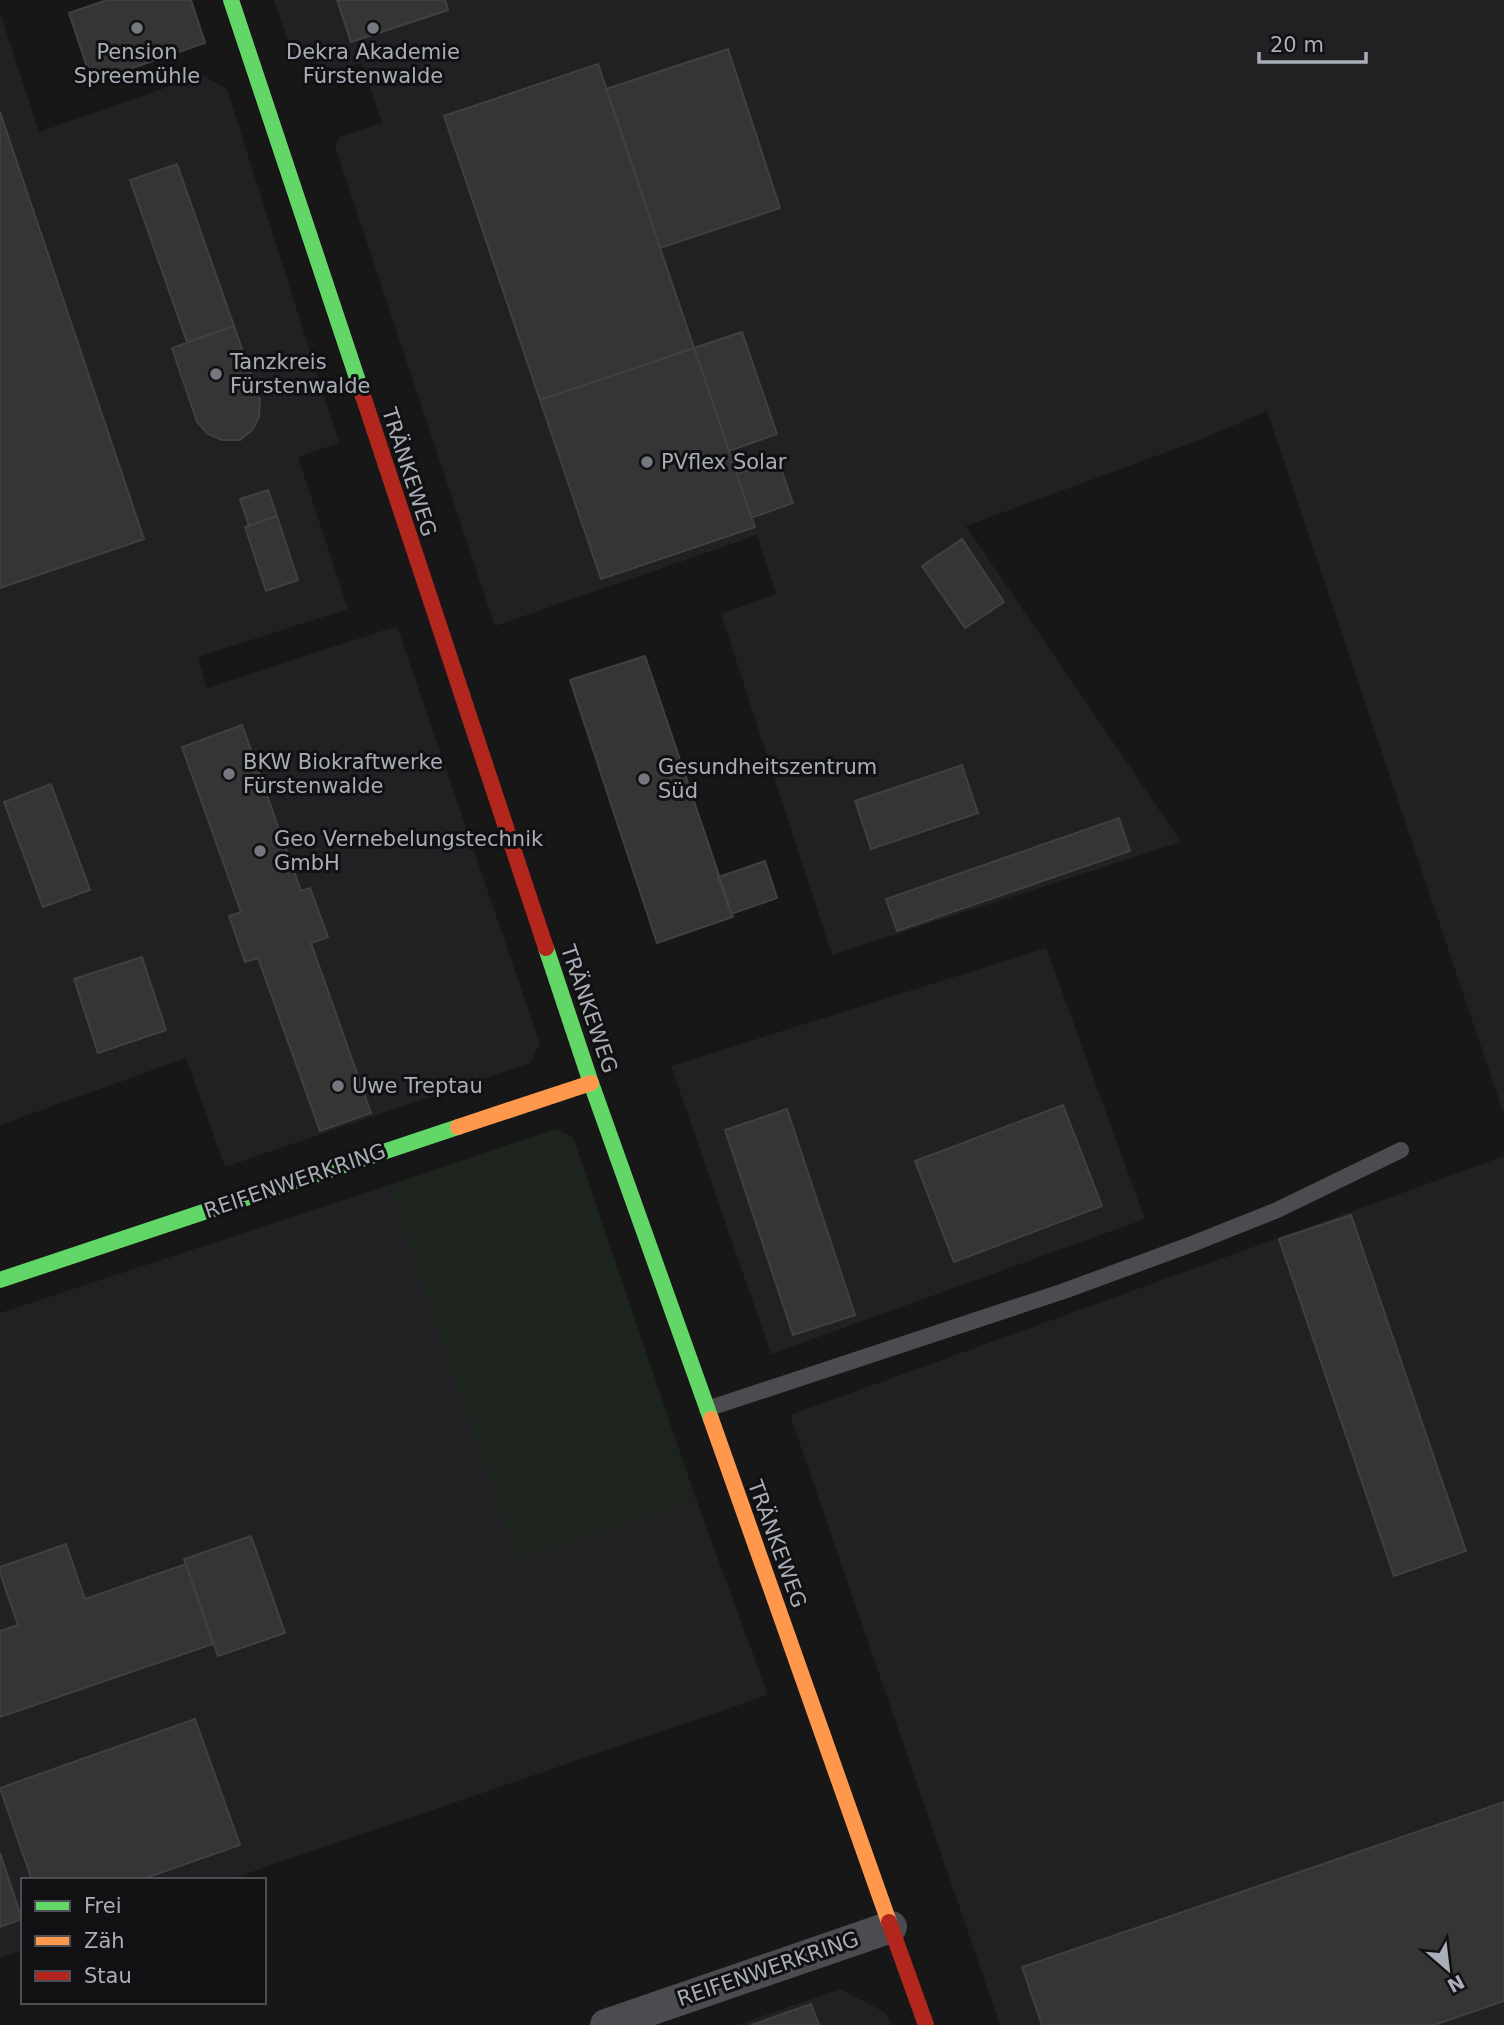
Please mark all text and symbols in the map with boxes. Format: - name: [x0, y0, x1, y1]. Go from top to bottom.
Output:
- marker: Pension Spreemühle: [129, 20, 145, 36]
- marker: Dekra Akademie Fürstenwalde: [365, 20, 381, 36]
- scale bar: [1259, 21, 1366, 65]
- text: 20 m: [1270, 33, 1324, 57]
- place label: Pension Spreemühle: [74, 40, 200, 88]
- place label: Dekra Akademie Fürstenwalde: [286, 40, 460, 88]
- place label: Tanzkreis Fürstenwalde: [229, 350, 370, 398]
- marker: Tanzkreis Fürstenwalde: [208, 366, 224, 382]
- street label: TRÄNKEWEG: [377, 403, 442, 539]
- place label: PVflex Solar: [661, 450, 787, 474]
- marker: PVflex Solar: [639, 454, 655, 470]
- place label: BKW Biokraftwerke Fürstenwalde: [243, 750, 443, 798]
- place label: Gesundheitszentrum Süd: [658, 755, 877, 803]
- marker: BKW Biokraftwerke Fürstenwalde: [221, 766, 237, 782]
- marker: Gesundheitszentrum Süd: [636, 771, 652, 787]
- place label: Geo Vernebelungstechnik GmbH: [274, 827, 544, 875]
- marker: Geo Vernebelungstechnik GmbH: [252, 843, 268, 859]
- street label: TRÄNKEWEG: [556, 940, 623, 1076]
- place label: Uwe Treptau: [352, 1074, 483, 1098]
- marker: Uwe Treptau: [330, 1078, 346, 1094]
- street label: REIFENWERKRING: [201, 1139, 389, 1223]
- street label: TRÄNKEWEG: [742, 1476, 812, 1611]
- legend: [21, 1878, 266, 2004]
- text: Frei: [84, 1894, 121, 1918]
- street label: REIFENWERKRING: [674, 1927, 862, 2011]
- text: Zäh: [84, 1929, 125, 1953]
- north arrow: [1413, 1934, 1483, 2004]
- text: Stau: [84, 1964, 132, 1988]
- text: N: [1444, 1971, 1468, 1997]

